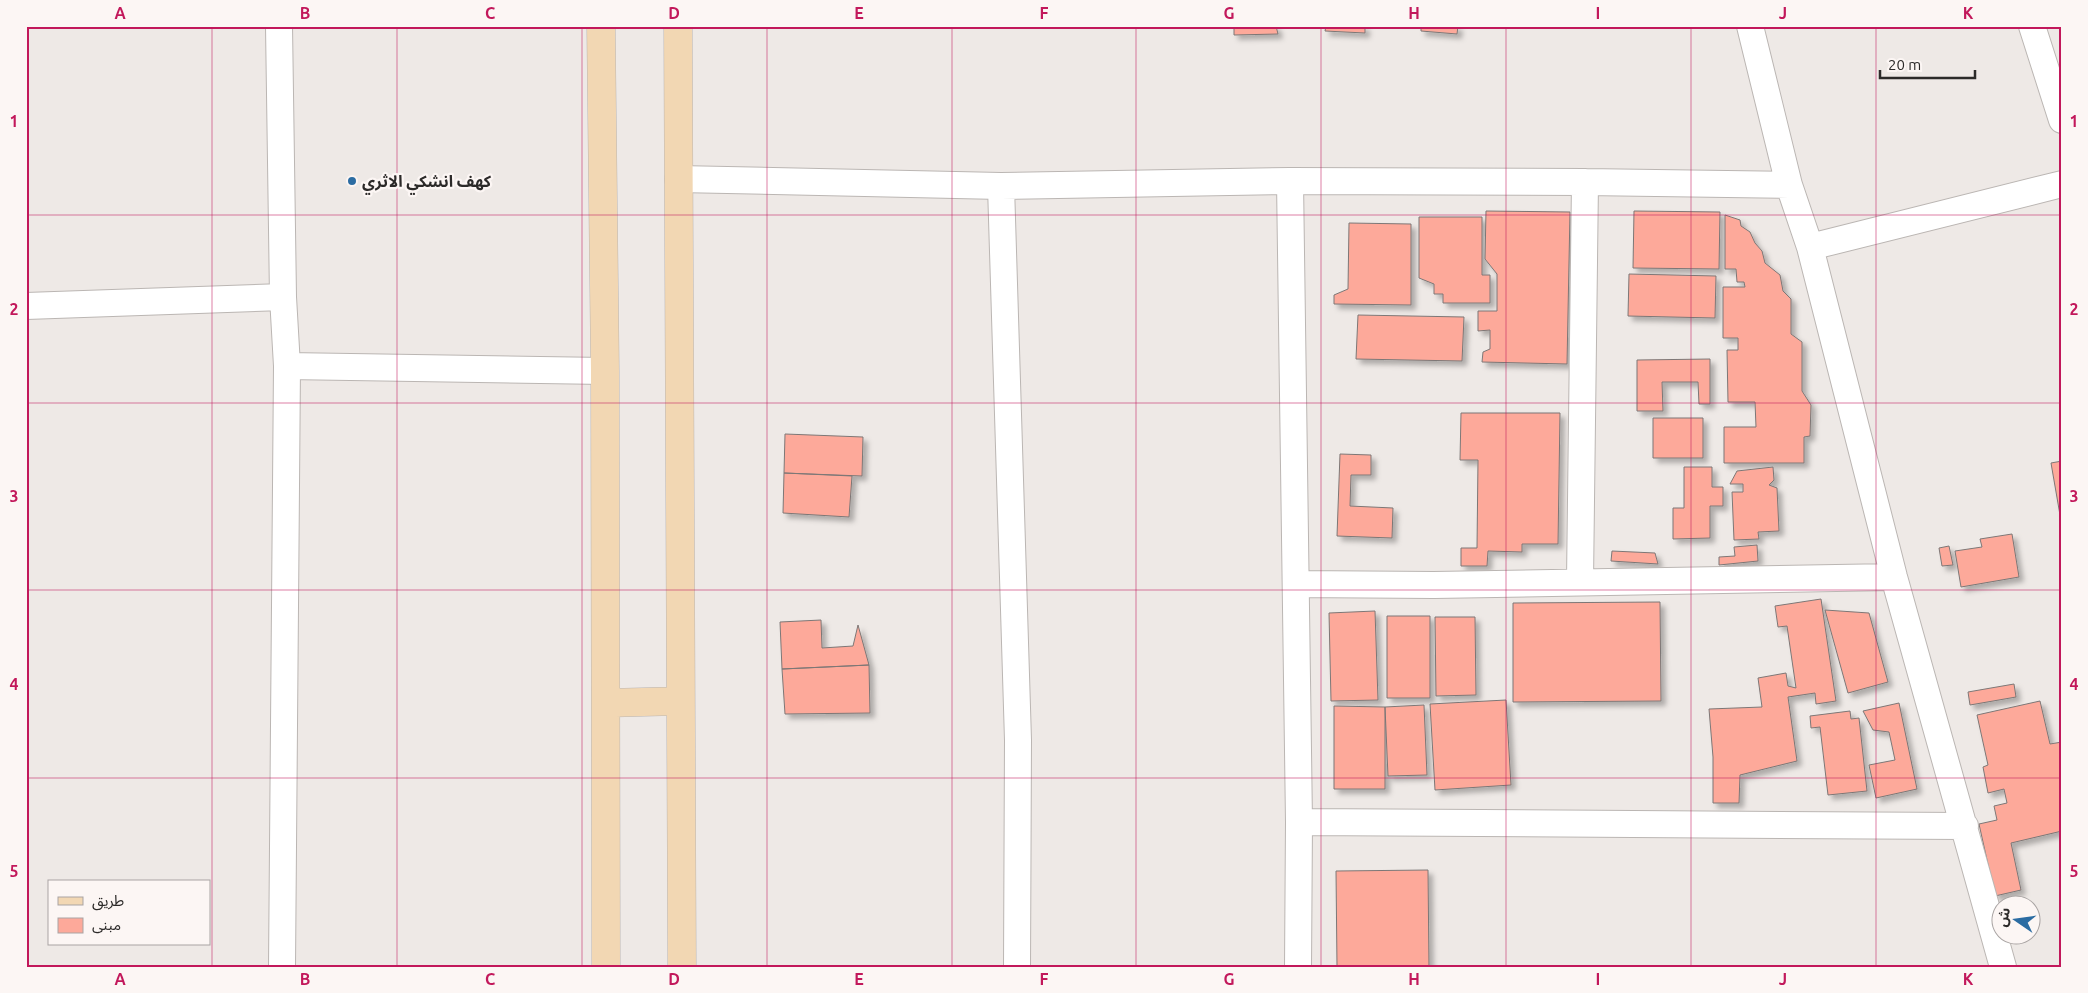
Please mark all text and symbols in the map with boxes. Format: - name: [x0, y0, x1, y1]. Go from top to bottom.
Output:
- text: A: [114, 4, 126, 22]
- text: B: [300, 4, 310, 22]
- text: C: [485, 4, 495, 22]
- text: D: [668, 4, 680, 22]
- text: E: [854, 4, 864, 22]
- text: F: [1040, 4, 1049, 22]
- text: G: [1223, 4, 1235, 22]
- text: H: [1408, 4, 1420, 22]
- text: I: [1596, 4, 1600, 22]
- text: J: [1779, 4, 1787, 22]
- text: K: [1963, 4, 1974, 22]
- scale bar: [1880, 48, 1976, 80]
- text: 20 m: [1888, 56, 1921, 73]
- text: 1: [9, 112, 19, 130]
- text: 1: [2069, 112, 2079, 130]
- place label: كهف انشكي الاثري: [362, 172, 492, 195]
- marker: كهف انشكي الاثري: [346, 175, 358, 187]
- text: 2: [9, 300, 19, 318]
- text: 2: [2069, 300, 2079, 318]
- text: 3: [9, 487, 19, 505]
- text: 3: [2069, 487, 2079, 505]
- text: 4: [9, 675, 19, 693]
- text: 4: [2069, 675, 2079, 693]
- text: 5: [9, 862, 19, 880]
- text: 5: [2069, 862, 2079, 880]
- legend: [48, 880, 210, 946]
- text: طريق: [92, 892, 124, 911]
- north arrow: [1990, 896, 2040, 946]
- text: ش: [1993, 906, 2013, 928]
- text: مبنى: [92, 916, 121, 934]
- text: A: [114, 970, 126, 988]
- text: B: [300, 970, 310, 988]
- text: C: [485, 970, 495, 988]
- text: D: [668, 970, 680, 988]
- text: E: [854, 970, 864, 988]
- text: F: [1040, 970, 1049, 988]
- text: G: [1223, 970, 1235, 988]
- text: H: [1408, 970, 1420, 988]
- text: I: [1596, 970, 1600, 988]
- text: J: [1779, 970, 1787, 988]
- text: K: [1963, 970, 1974, 988]

